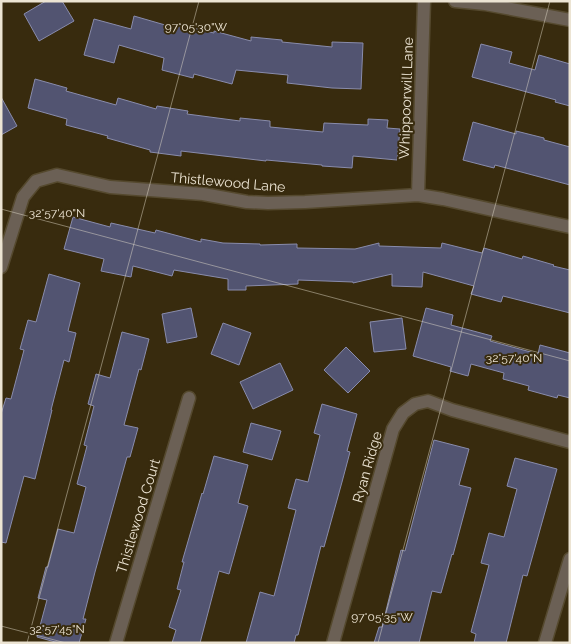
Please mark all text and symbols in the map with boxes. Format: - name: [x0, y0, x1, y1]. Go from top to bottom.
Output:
- text: 97°05'30"W: [165, 20, 228, 34]
- street label: Whippoorwill Lane: [396, 37, 416, 159]
- street label: Thistlewood Lane: [170, 169, 286, 195]
- text: 32°57'40"N: [29, 206, 85, 220]
- text: 32°57'40"N: [486, 351, 542, 365]
- street label: Ryan Ridge: [349, 429, 385, 505]
- street label: Thistlewood Court: [113, 456, 163, 575]
- text: 97°05'35"W: [351, 610, 413, 624]
- text: 32°57'45"N: [29, 622, 85, 636]

